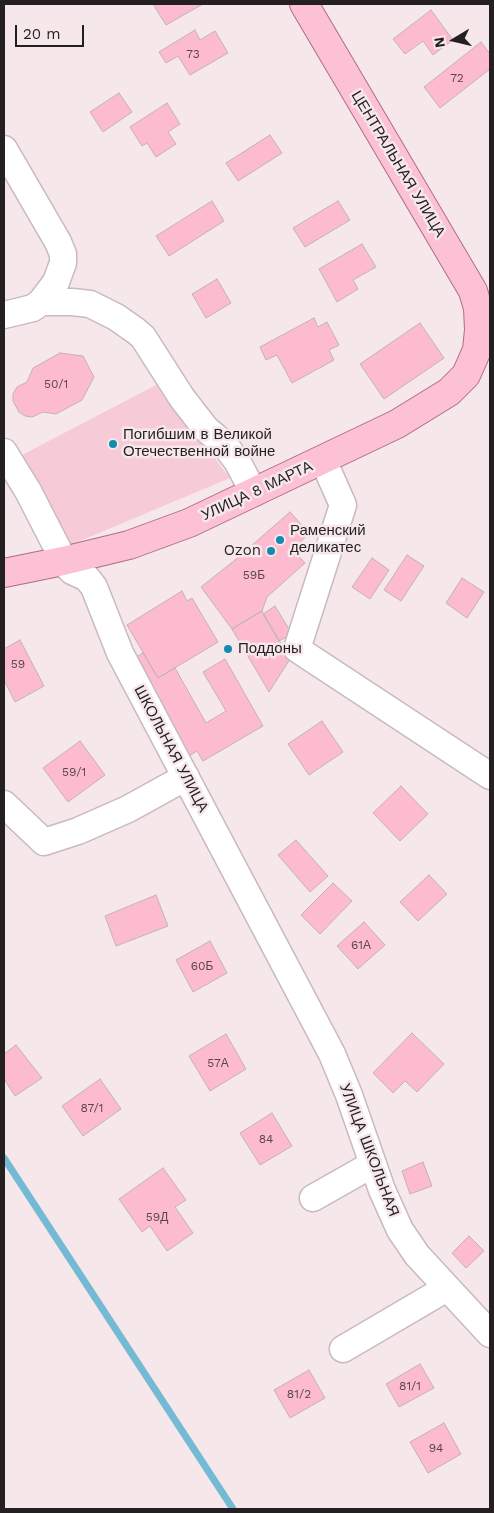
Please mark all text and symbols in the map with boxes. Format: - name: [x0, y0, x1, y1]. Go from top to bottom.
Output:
- scale bar: [18, 15, 86, 47]
- north arrow: [429, 15, 479, 65]
- text: 20 m: [23, 25, 61, 43]
- text: N: [430, 36, 448, 49]
- house number: 73: [186, 47, 200, 61]
- house number: 72: [450, 71, 464, 85]
- street label: ЦЕНТРАЛЬНАЯ УЛИЦА: [347, 88, 449, 240]
- house number: 50/1: [44, 377, 68, 391]
- place label: Погибшим в Великой Отечественной войне: [123, 426, 275, 461]
- marker: Погибшим в Великой Отечественной войне: [107, 438, 119, 450]
- street label: УЛИЦА 8 МАРТА: [198, 457, 316, 525]
- place label: Раменский деликатес: [290, 522, 366, 557]
- marker: Раменский деликатес: [274, 534, 286, 546]
- place label: Ozon: [224, 542, 261, 560]
- marker: Ozon: [265, 545, 277, 557]
- house number: 59Б: [243, 568, 265, 582]
- place label: Поддоны: [238, 640, 302, 658]
- marker: Поддоны: [222, 643, 234, 655]
- house number: 59: [11, 657, 25, 671]
- street label: ШКОЛЬНАЯ УЛИЦА: [130, 683, 212, 815]
- house number: 59/1: [62, 765, 86, 779]
- house number: 61А: [351, 938, 371, 952]
- house number: 60Б: [191, 959, 213, 973]
- house number: 57А: [207, 1056, 229, 1070]
- street label: УЛИЦА ШКОЛЬНАЯ: [335, 1081, 403, 1219]
- house number: 87/1: [81, 1101, 103, 1115]
- house number: 84: [259, 1132, 273, 1146]
- house number: 59Д: [146, 1210, 168, 1224]
- house number: 81/1: [399, 1379, 421, 1393]
- house number: 81/2: [287, 1387, 311, 1401]
- house number: 94: [429, 1441, 443, 1455]

